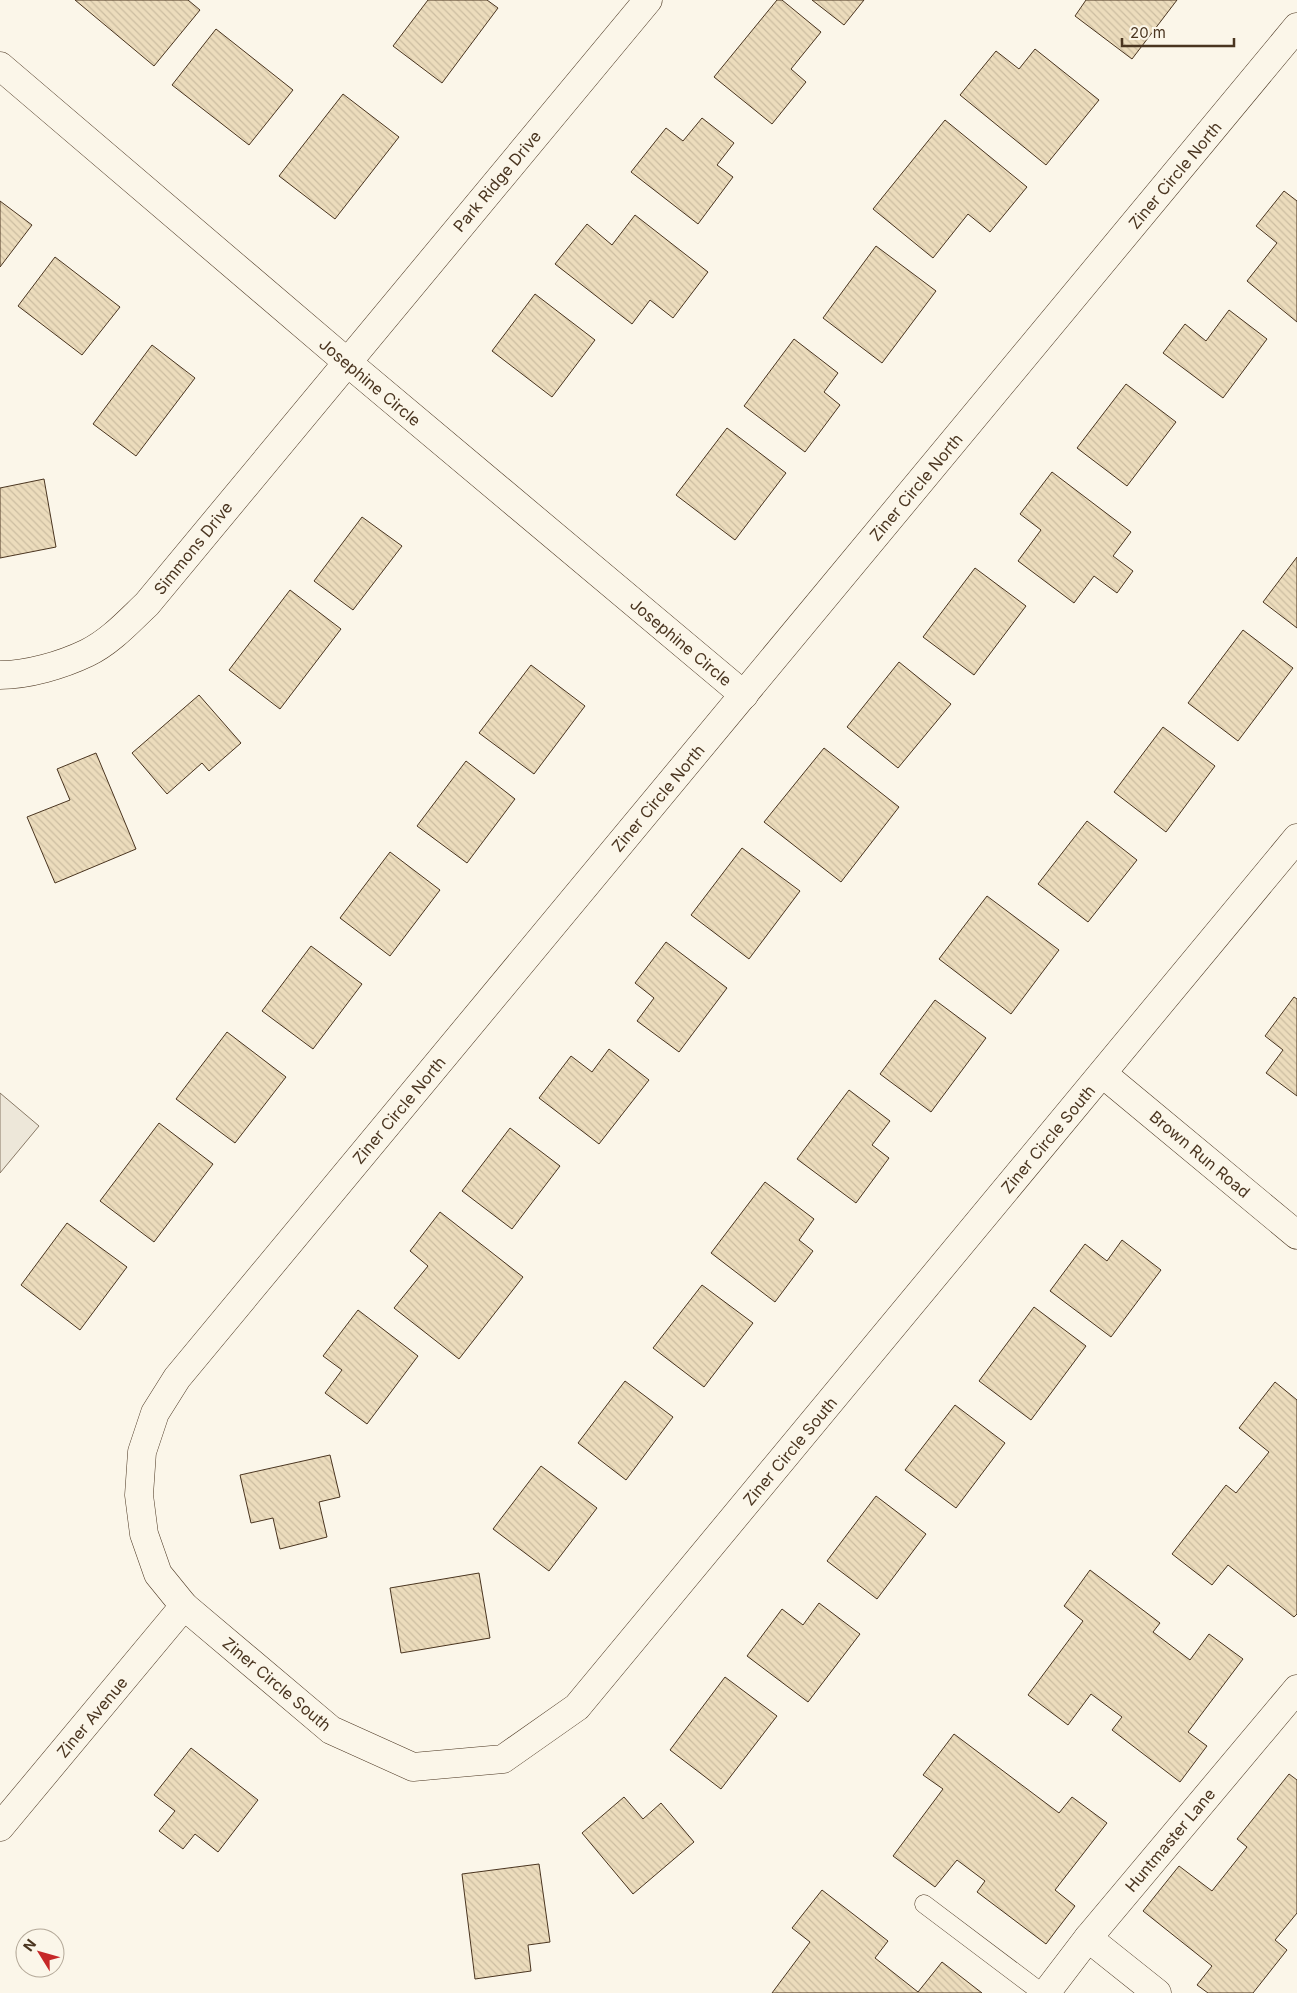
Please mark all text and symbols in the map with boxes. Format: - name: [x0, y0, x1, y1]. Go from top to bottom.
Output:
- scale bar: [1122, 15, 1234, 47]
- text: 20 m: [1130, 23, 1166, 42]
- street label: Ziner Circle North: [1124, 117, 1226, 233]
- street label: Park Ridge Drive: [449, 126, 545, 236]
- street label: Josephine Circle: [315, 334, 425, 430]
- street label: Ziner Circle North: [865, 429, 967, 545]
- street label: Simmons Drive: [149, 497, 237, 599]
- street label: Josephine Circle: [626, 594, 736, 690]
- street label: Ziner Circle North: [607, 740, 709, 856]
- street label: Ziner Circle North: [348, 1052, 450, 1168]
- street label: Ziner Circle South: [997, 1081, 1099, 1197]
- street label: Brown Run Road: [1146, 1106, 1254, 1202]
- street label: Ziner Circle South: [739, 1393, 841, 1509]
- street label: Ziner Circle South: [219, 1633, 335, 1735]
- street label: Ziner Avenue: [52, 1672, 132, 1762]
- street label: Huntmaster Lane: [1121, 1784, 1219, 1896]
- north arrow: [15, 1928, 65, 1978]
- text: N: [19, 1935, 39, 1954]

